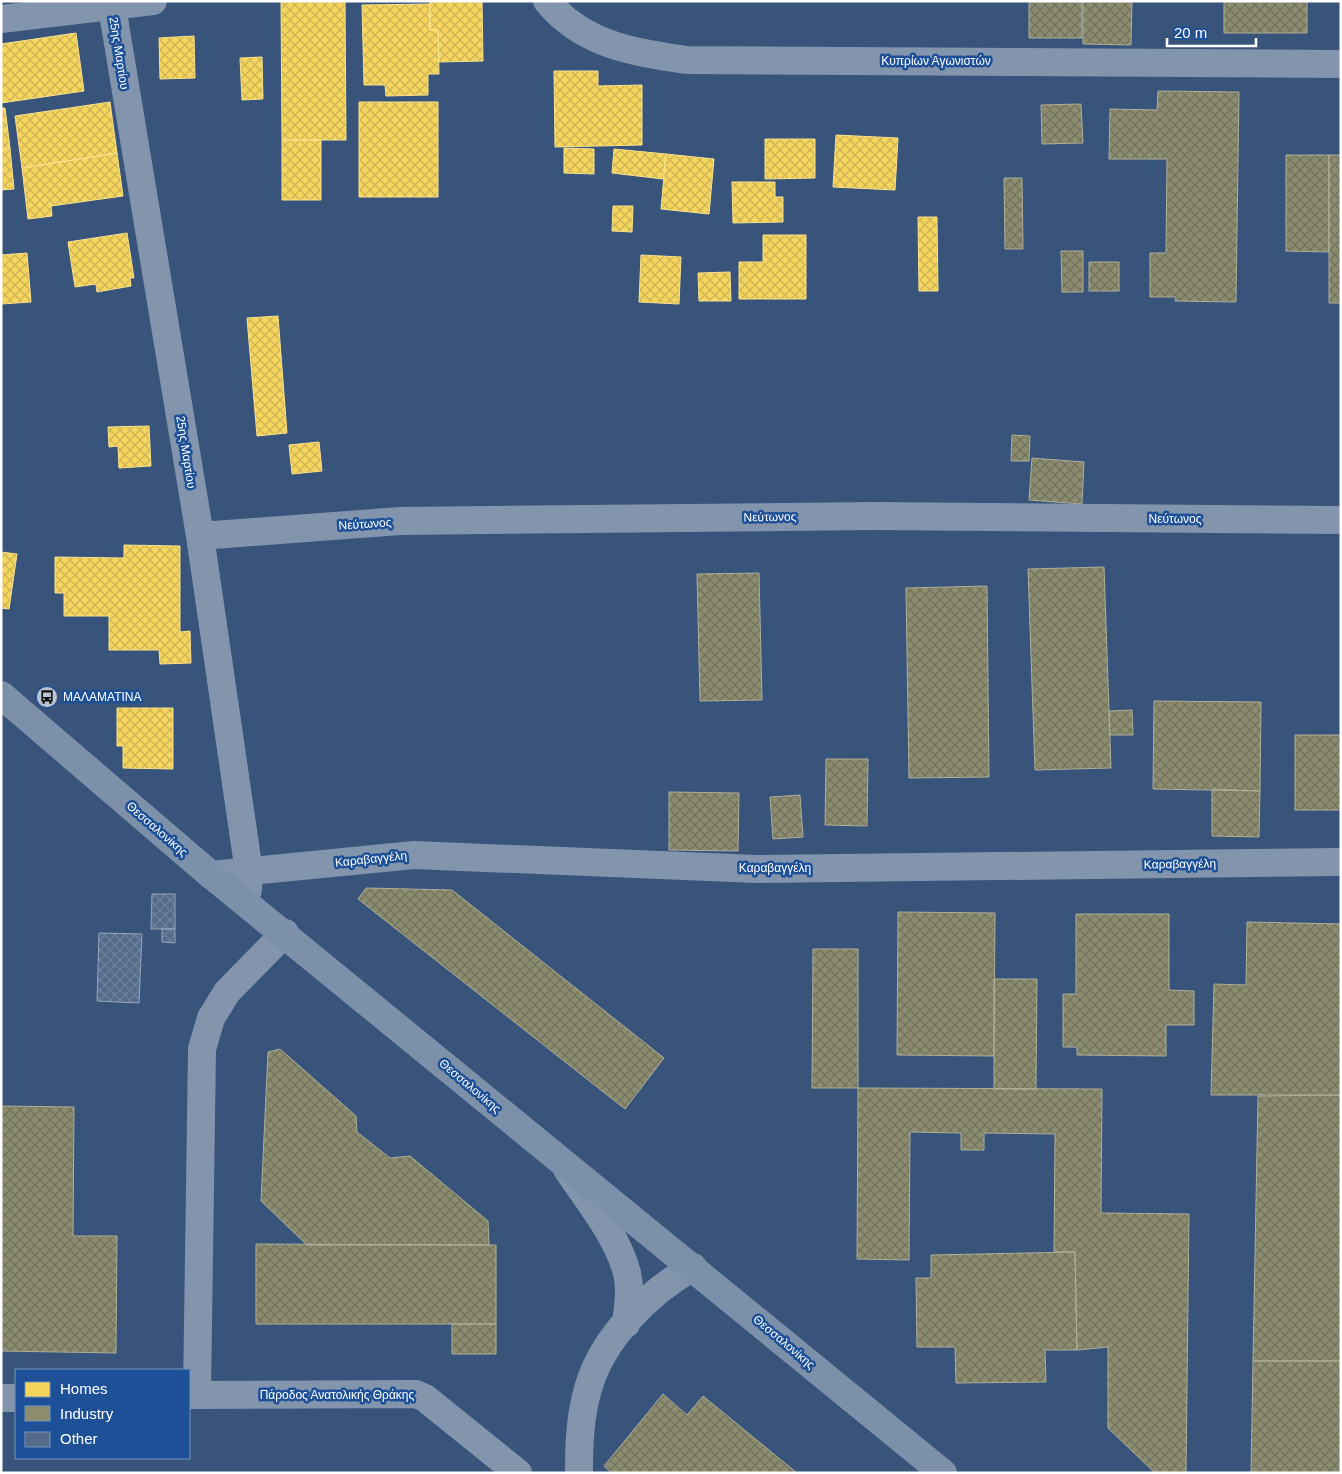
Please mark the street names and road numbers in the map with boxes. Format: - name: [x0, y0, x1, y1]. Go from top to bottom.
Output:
- street label: 25ης Μαρτίου: [106, 16, 132, 90]
- street label: Κυπρίων Αγωνιστών: [881, 54, 991, 68]
- street label: 25ης Μαρτίου: [173, 415, 199, 489]
- street label: Νεύτωνος: [743, 510, 797, 524]
- street label: Νεύτωνος: [1149, 512, 1202, 526]
- street label: Νεύτωνος: [338, 515, 392, 533]
- street label: Θεσσαλονίκης: [124, 799, 190, 859]
- street label: Καραβαγγέλη: [334, 848, 408, 870]
- street label: Καραβαγγέλη: [1144, 856, 1216, 872]
- street label: Καραβαγγέλη: [739, 861, 811, 875]
- street label: Θεσσαλονίκης: [436, 1056, 504, 1116]
- street label: Θεσσαλονίκης: [750, 1312, 818, 1372]
- street label: Πάροδος Ανατολικής Θράκης: [260, 1388, 415, 1402]

